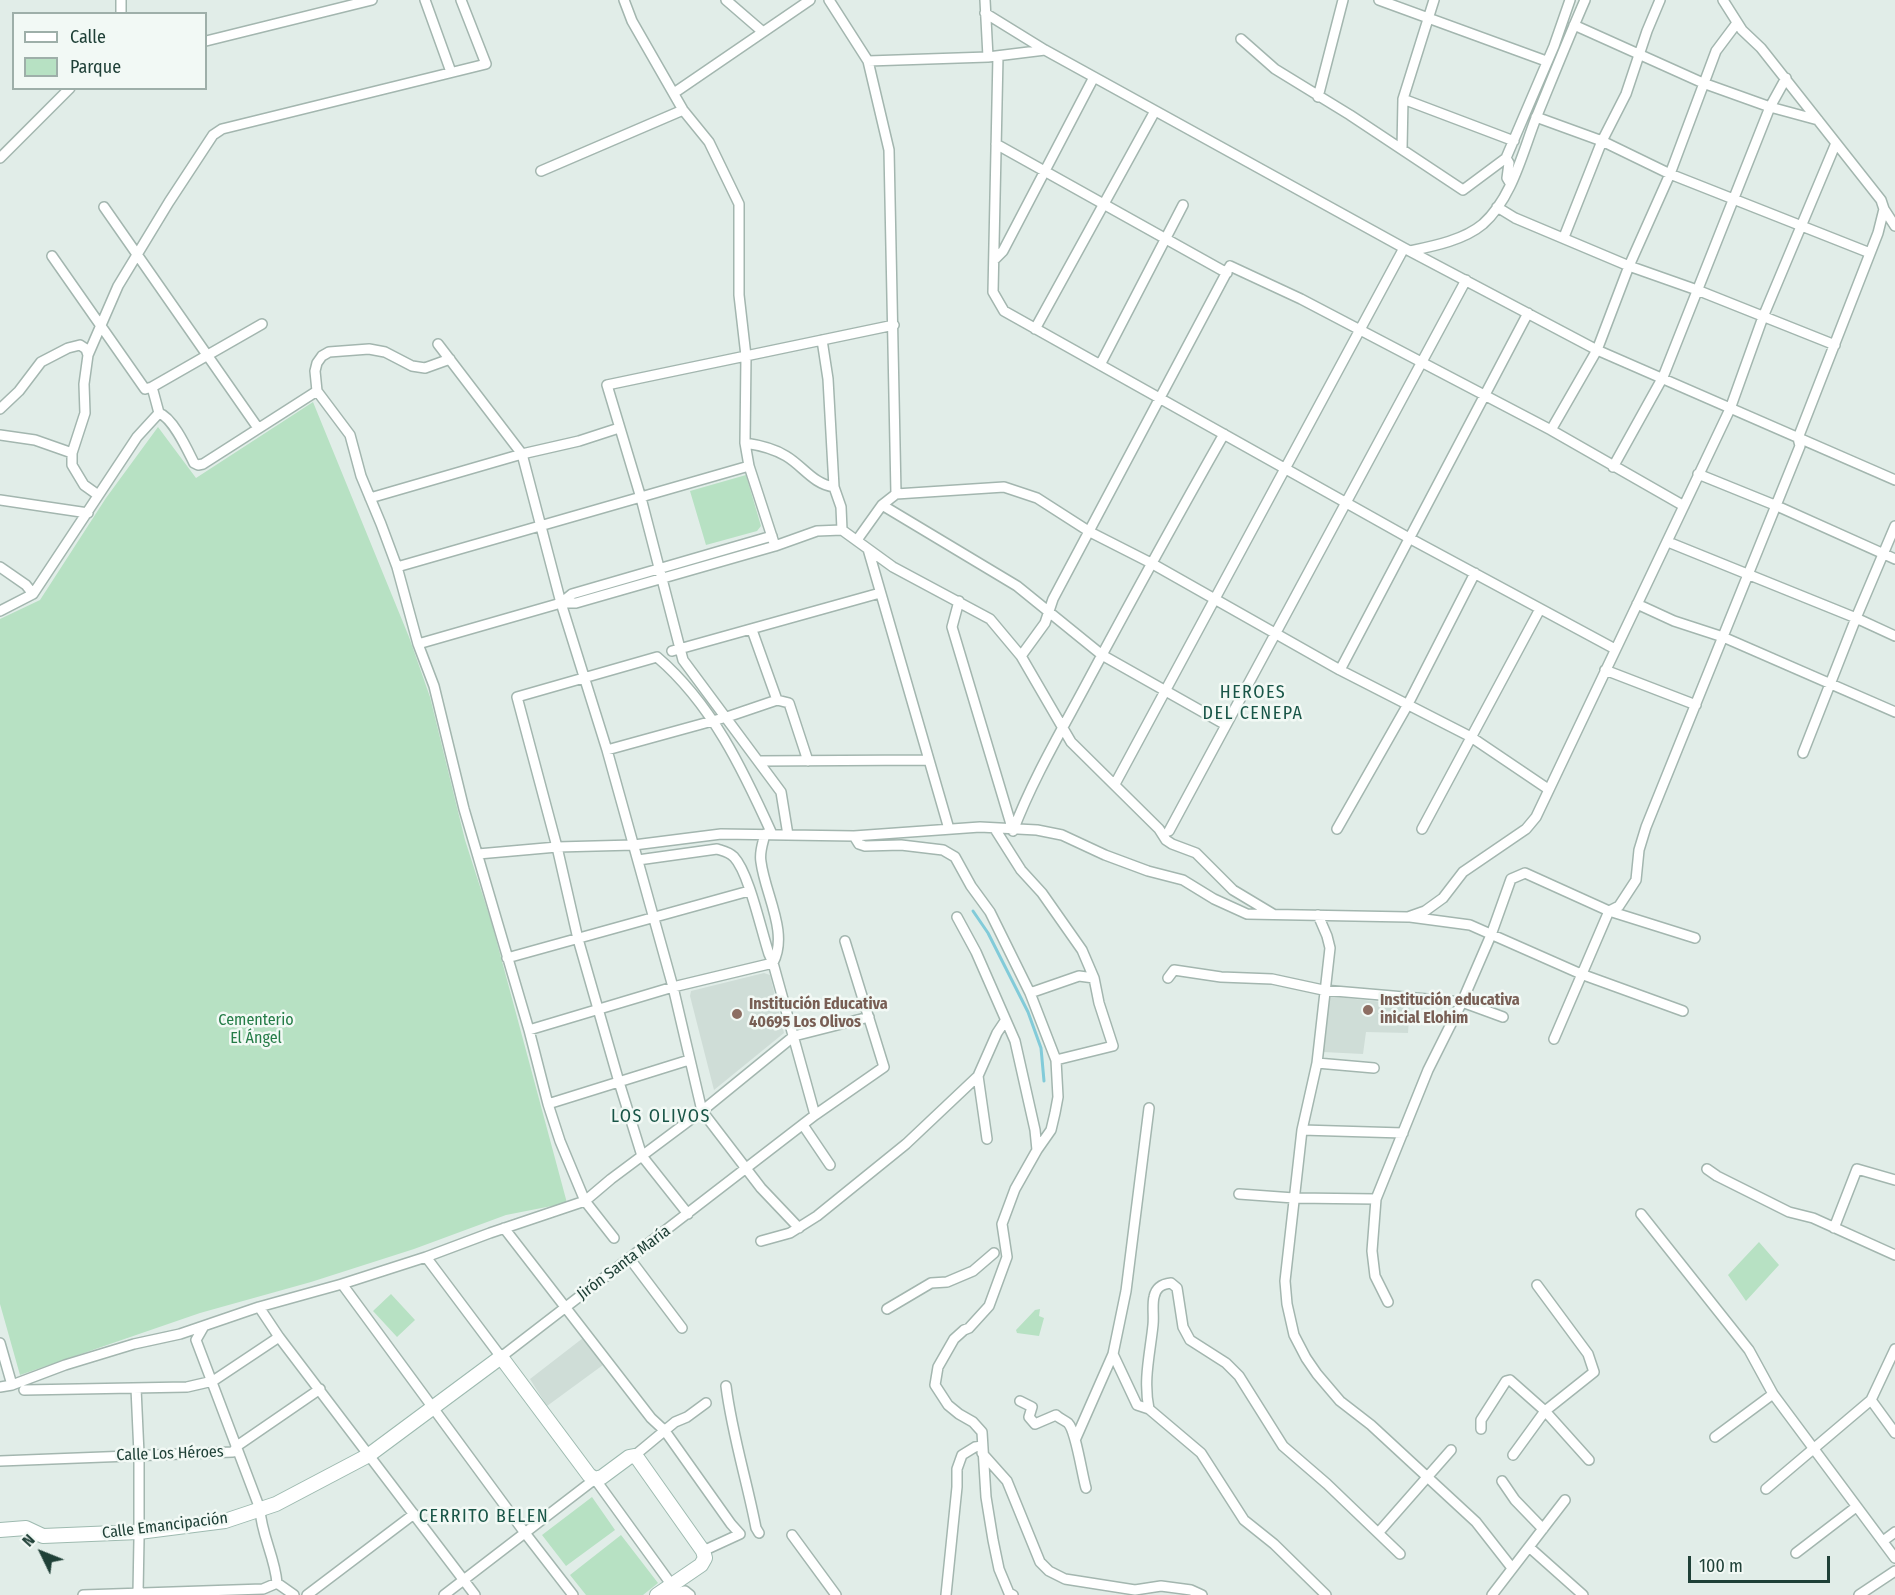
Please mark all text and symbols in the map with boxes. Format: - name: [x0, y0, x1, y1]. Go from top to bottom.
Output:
- legend: [12, 12, 207, 90]
- text: Calle: [70, 26, 106, 48]
- text: Parque: [70, 56, 121, 78]
- district label: HEROES DEL CENEPA: [1203, 682, 1303, 724]
- place label: Institución educativa inicial Elohim: [1380, 991, 1520, 1029]
- place label: Institución Educativa 40695 Los Olivos: [749, 995, 888, 1033]
- marker: Institución educativa inicial Elohim: [1361, 1003, 1375, 1017]
- marker: Institución Educativa 40695 Los Olivos: [730, 1007, 744, 1021]
- park label: Cementerio El Ángel: [218, 1011, 294, 1049]
- district label: LOS OLIVOS: [611, 1106, 711, 1128]
- street label: Jirón Santa María: [574, 1222, 674, 1304]
- street label: Calle Los Héroes: [116, 1443, 224, 1465]
- district label: CERRITO BELEN: [419, 1506, 549, 1528]
- street label: Calle Emancipación: [101, 1509, 229, 1543]
- north arrow: [12, 1523, 72, 1583]
- text: N: [18, 1530, 39, 1550]
- scale bar: [1691, 1544, 1834, 1582]
- text: 100 m: [1699, 1555, 1743, 1577]

